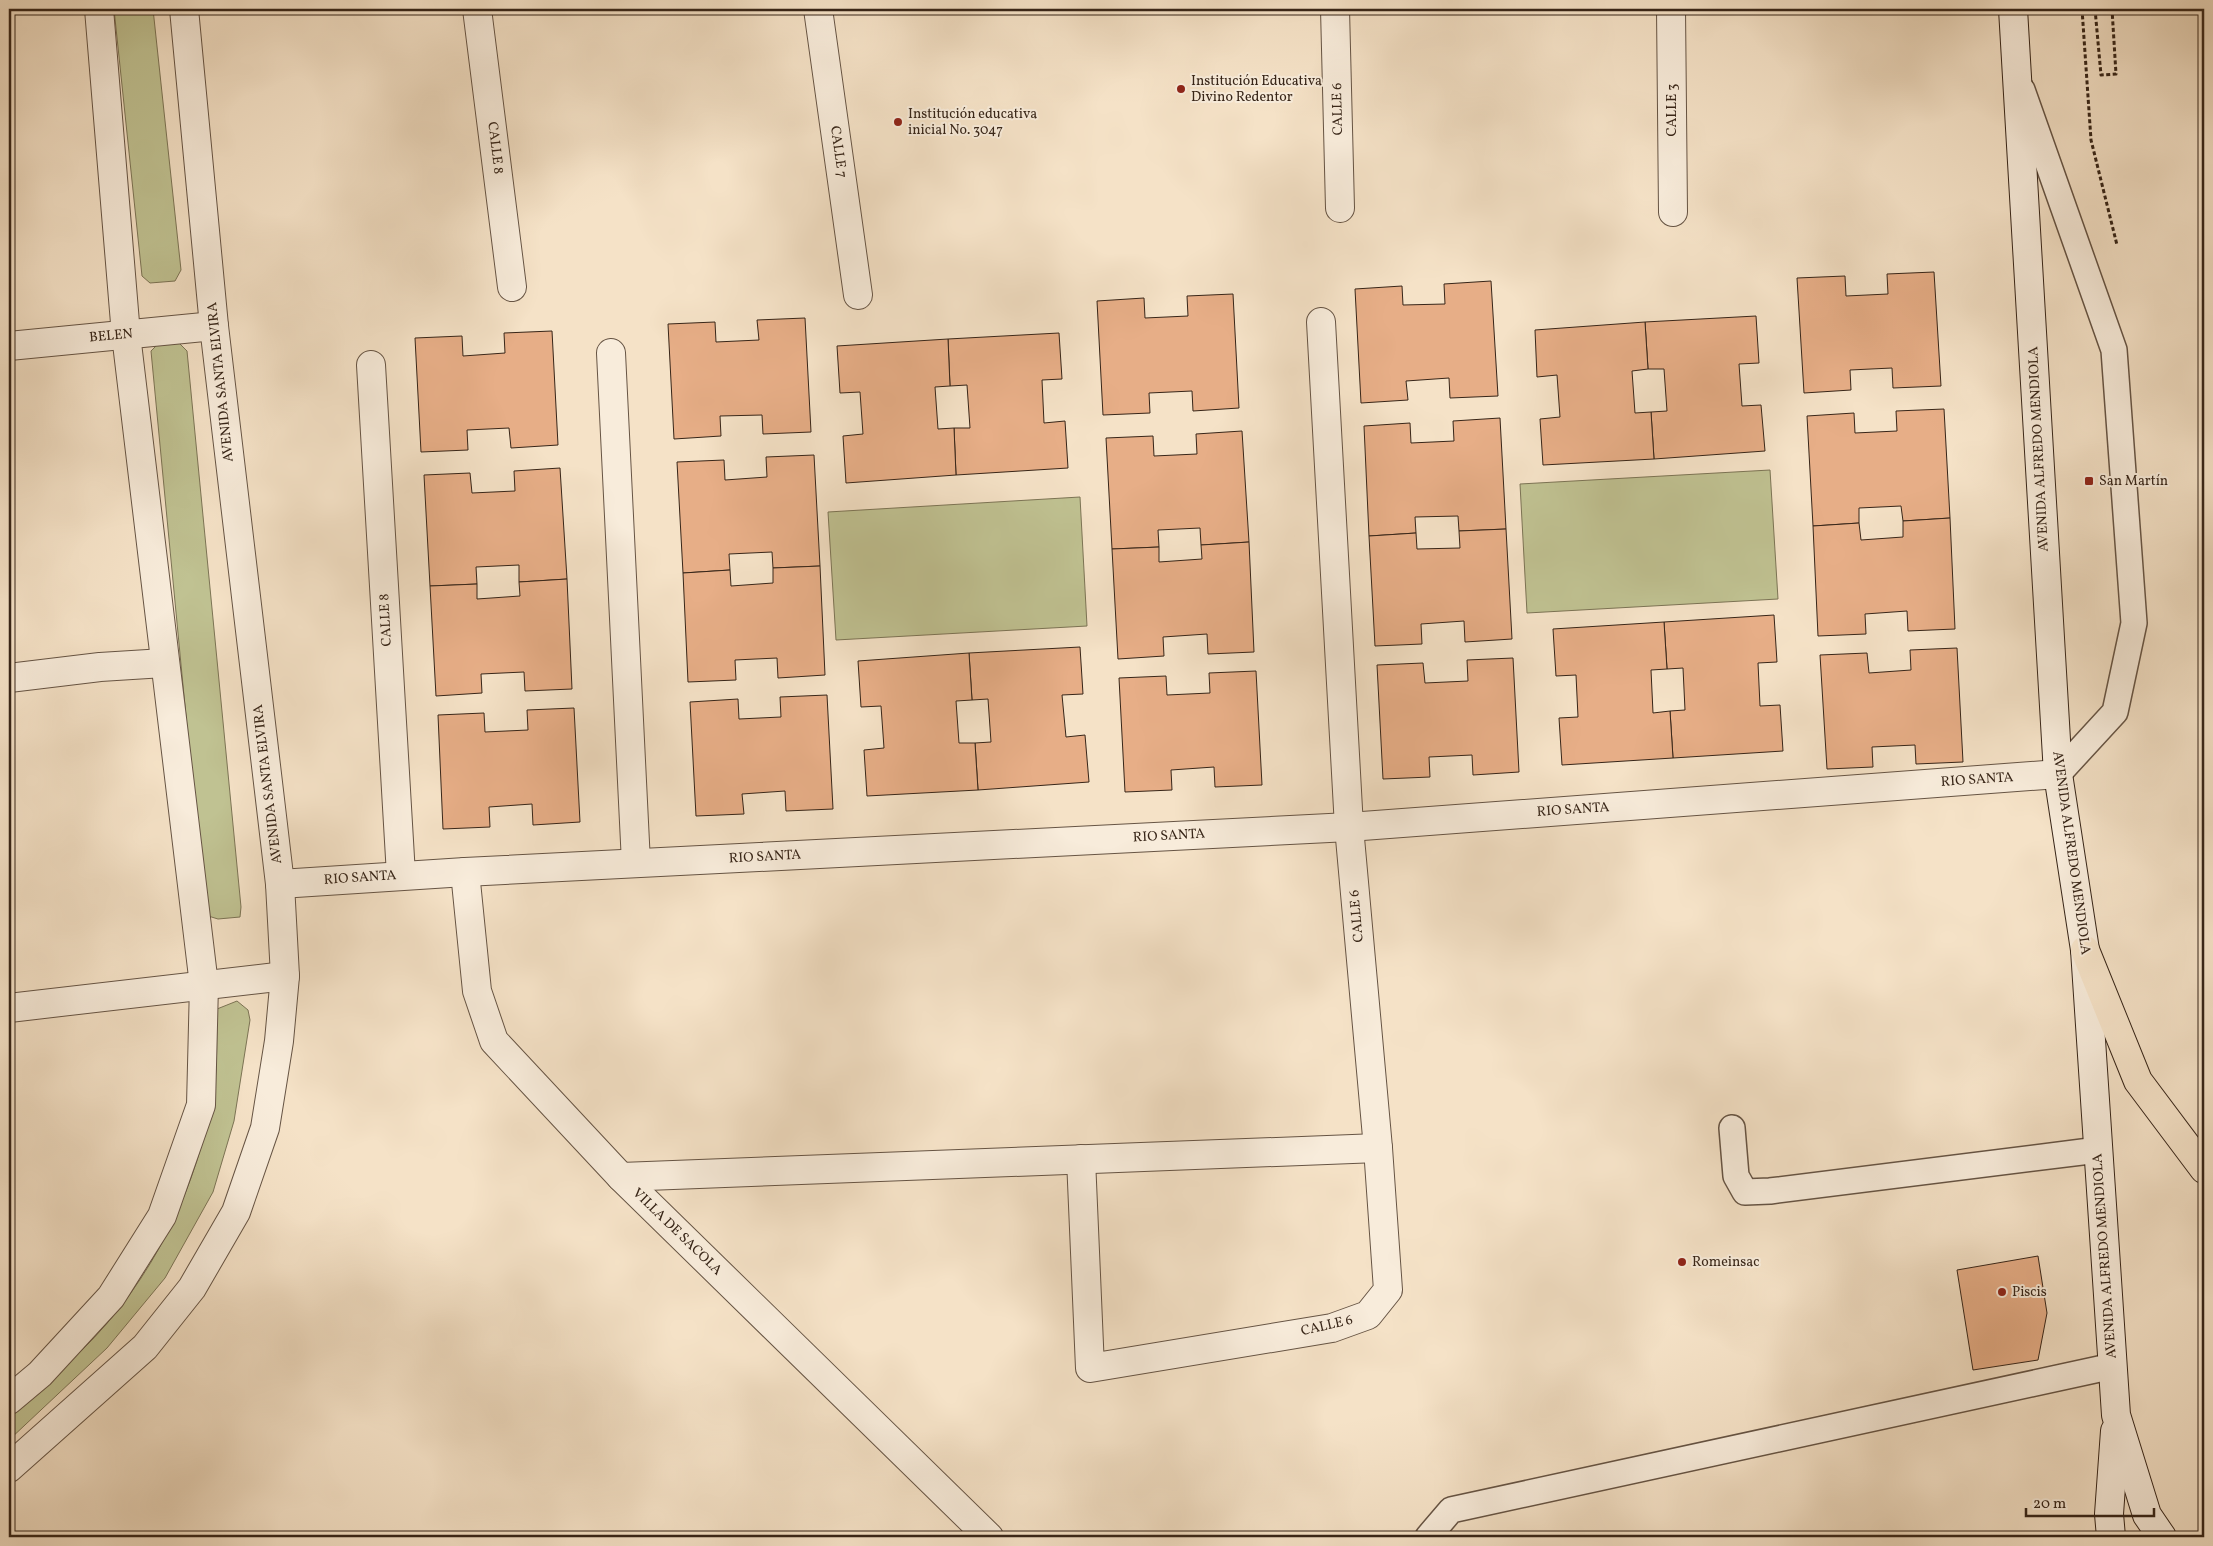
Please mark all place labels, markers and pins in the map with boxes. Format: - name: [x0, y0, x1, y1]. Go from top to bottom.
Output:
- place label: Institución Educativa Divino Redentor: [1191, 72, 1322, 107]
- marker: Institución Educativa Divino Redentor: [1175, 83, 1187, 95]
- place label: Institución educativa inicial No. 3047: [908, 105, 1037, 140]
- marker: Institución educativa inicial No. 3047: [892, 116, 904, 128]
- place label: San Martín: [2099, 472, 2168, 491]
- marker: San Martín: [2083, 475, 2095, 487]
- place label: Romeinsac: [1692, 1253, 1760, 1272]
- marker: Romeinsac: [1676, 1256, 1688, 1268]
- place label: Piscis: [2012, 1283, 2047, 1302]
- marker: Piscis: [1996, 1286, 2008, 1298]

